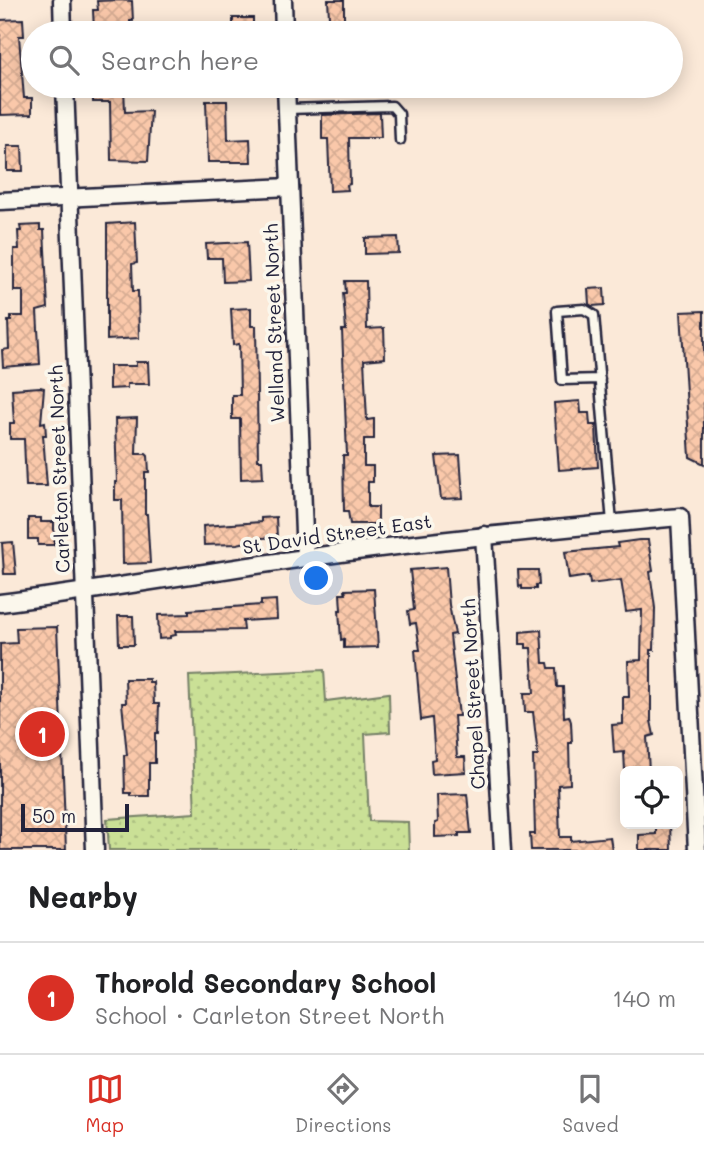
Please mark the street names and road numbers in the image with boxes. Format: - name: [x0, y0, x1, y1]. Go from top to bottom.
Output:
- street label: Welland Street North: [258, 223, 289, 423]
- street label: Carleton Street North: [42, 365, 75, 573]
- street label: St David Street East: [241, 508, 433, 559]
- street label: Chapel Street North: [455, 598, 490, 790]

